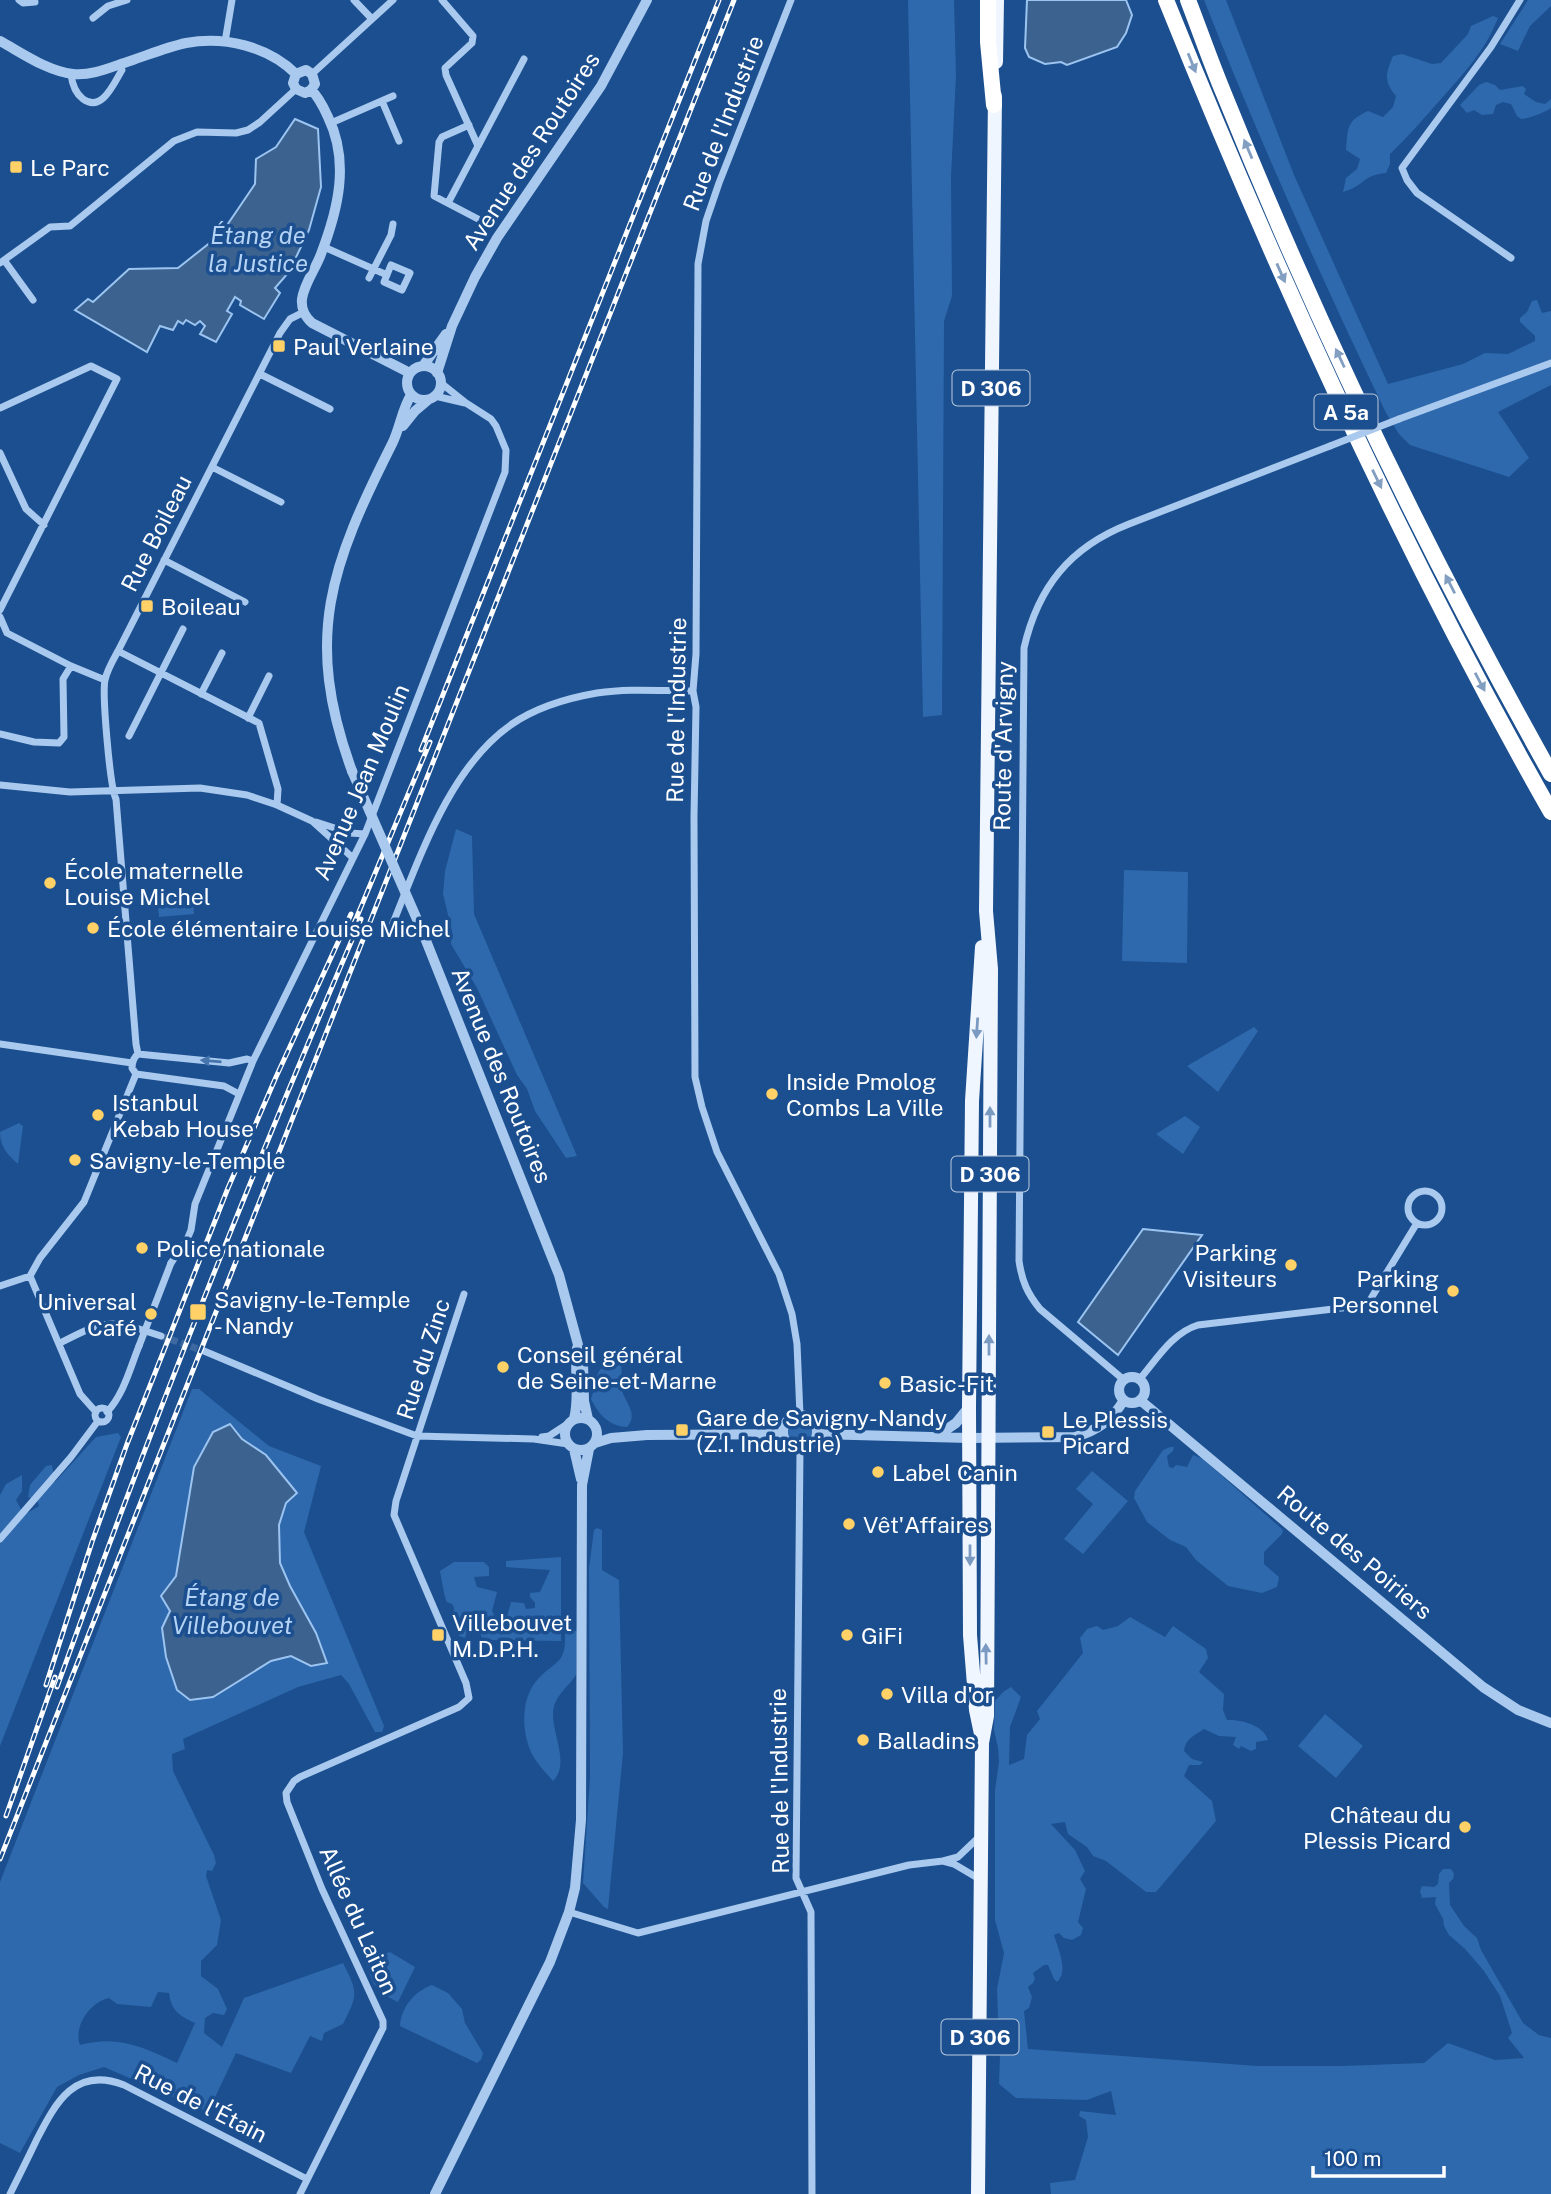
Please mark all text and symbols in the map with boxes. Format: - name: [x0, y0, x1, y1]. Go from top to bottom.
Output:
- street label: Rue de l'Industrie: [677, 32, 769, 214]
- street label: Avenue des Routoires: [457, 47, 605, 255]
- one-way arrow: [1186, 53, 1197, 74]
- one-way arrow: [1242, 139, 1253, 160]
- place label: Le Parc: [30, 154, 110, 181]
- marker: Le Parc: [8, 159, 24, 175]
- water label: Étang de la Justice: [208, 221, 308, 277]
- one-way arrow: [1276, 262, 1287, 283]
- place label: Paul Verlaine: [293, 333, 434, 360]
- marker: Paul Verlaine: [271, 338, 287, 354]
- one-way arrow: [1334, 347, 1345, 368]
- road number: D 306: [953, 370, 1030, 406]
- road number: A 5a: [1314, 394, 1378, 430]
- one-way arrow: [1372, 469, 1383, 489]
- street label: Rue Boileau: [115, 470, 197, 596]
- one-way arrow: [1444, 574, 1456, 594]
- place label: Boileau: [161, 593, 241, 620]
- marker: Boileau: [139, 598, 155, 614]
- street label: Rue de l'Industrie: [661, 617, 691, 803]
- street label: Route d'Arvigny: [988, 661, 1018, 831]
- one-way arrow: [1474, 672, 1486, 691]
- street label: Avenue Jean Moulin: [307, 680, 415, 884]
- place label: École maternelle Louise Michel: [64, 857, 244, 910]
- marker: École maternelle Louise Michel: [42, 875, 58, 891]
- place label: École élémentaire Louise Michel: [107, 915, 451, 942]
- marker: École élémentaire Louise Michel: [85, 920, 101, 936]
- street label: Avenue des Routoires: [446, 963, 558, 1187]
- one-way arrow: [971, 1017, 982, 1039]
- one-way arrow: [200, 1055, 222, 1066]
- place label: Inside Pmolog Combs La Ville: [786, 1068, 944, 1121]
- marker: Inside Pmolog Combs La Ville: [764, 1086, 780, 1102]
- place label: Istanbul Kebab House: [112, 1089, 254, 1142]
- one-way arrow: [984, 1106, 996, 1128]
- marker: Istanbul Kebab House: [90, 1107, 106, 1123]
- place label: Savigny-le-Temple: [89, 1147, 285, 1174]
- marker: Savigny-le-Temple: [67, 1152, 83, 1168]
- road number: D 306: [951, 1156, 1028, 1192]
- place label: Police nationale: [156, 1235, 325, 1262]
- place label: Parking Visiteurs: [1183, 1239, 1277, 1292]
- marker: Police nationale: [134, 1240, 150, 1256]
- marker: Parking Visiteurs: [1283, 1257, 1299, 1273]
- place label: Parking Personnel: [1331, 1265, 1439, 1318]
- marker: Parking Personnel: [1445, 1283, 1461, 1299]
- place label: Savigny-le-Temple - Nandy: [214, 1286, 410, 1339]
- place label: Universal Café: [37, 1288, 137, 1341]
- street label: Rue du Zinc: [391, 1295, 455, 1423]
- marker: Savigny-le-Temple - Nandy: [188, 1302, 208, 1322]
- marker: Universal Café: [143, 1306, 159, 1322]
- one-way arrow: [983, 1334, 995, 1356]
- place label: Conseil général de Seine-et-Marne: [517, 1341, 717, 1394]
- marker: Conseil général de Seine-et-Marne: [495, 1359, 511, 1375]
- place label: Basic-Fit: [899, 1370, 994, 1397]
- marker: Basic-Fit: [877, 1375, 893, 1391]
- place label: Gare de Savigny-Nandy (Z.I. Industrie): [696, 1404, 947, 1457]
- place label: Le Plessis Picard: [1062, 1406, 1168, 1459]
- marker: Gare de Savigny-Nandy (Z.I. Industrie): [674, 1422, 690, 1438]
- marker: Le Plessis Picard: [1040, 1424, 1056, 1440]
- place label: Label Canin: [892, 1459, 1018, 1486]
- marker: Label Canin: [870, 1464, 886, 1480]
- street label: Route des Poiriers: [1272, 1479, 1438, 1625]
- place label: Vêt'Affaires: [863, 1511, 989, 1538]
- marker: Vêt'Affaires: [841, 1516, 857, 1532]
- one-way arrow: [964, 1544, 976, 1566]
- water label: Étang de Villebouvet: [172, 1583, 292, 1639]
- place label: Villebouvet M.D.P.H.: [452, 1609, 572, 1662]
- place label: GiFi: [861, 1622, 903, 1649]
- marker: Villebouvet M.D.P.H.: [430, 1627, 446, 1643]
- marker: GiFi: [839, 1627, 855, 1643]
- one-way arrow: [981, 1642, 992, 1664]
- place label: Villa d'or: [901, 1681, 994, 1708]
- marker: Villa d'or: [879, 1686, 895, 1702]
- street label: Rue de l'Industrie: [764, 1688, 794, 1874]
- place label: Balladins: [877, 1727, 976, 1754]
- marker: Balladins: [855, 1732, 871, 1748]
- place label: Château du Plessis Picard: [1303, 1801, 1451, 1854]
- marker: Château du Plessis Picard: [1457, 1819, 1473, 1835]
- street label: Allée du Laiton: [314, 1842, 404, 1998]
- road number: D 306: [942, 2020, 1018, 2054]
- street label: Rue de l'Étain: [130, 2058, 272, 2148]
- scale bar: [1313, 2134, 1444, 2178]
- text: 100 m: [1324, 2146, 1381, 2171]

